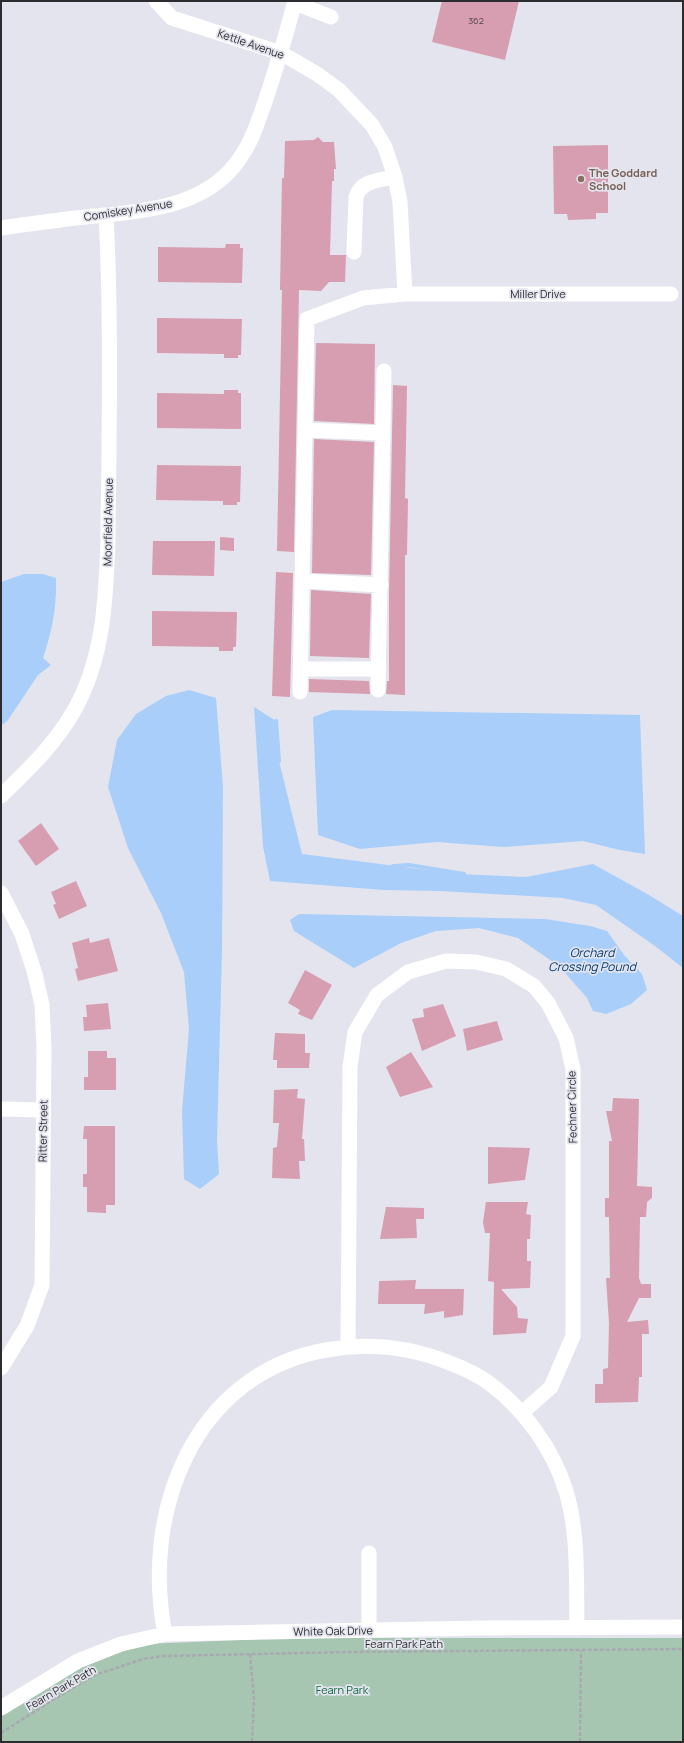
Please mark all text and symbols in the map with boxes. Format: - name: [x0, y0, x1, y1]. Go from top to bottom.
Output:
- house number: 362: [468, 14, 484, 27]
- street label: Kettle Avenue: [216, 25, 287, 62]
- place label: The Goddard School: [589, 165, 657, 193]
- marker: The Goddard School: [576, 174, 586, 184]
- street label: Comiskey Avenue: [83, 195, 174, 224]
- street label: Miller Drive: [510, 286, 566, 301]
- street label: Moorfield Avenue: [99, 477, 116, 566]
- water label: Orchard Crossing Pound: [548, 944, 638, 975]
- street label: Fechner Circle: [563, 1070, 580, 1144]
- street label: Ritter Street: [34, 1100, 51, 1162]
- street label: White Oak Drive: [293, 1622, 374, 1639]
- street label: Fearn Park Path: [365, 1636, 443, 1651]
- street label: Fearn Park Path: [23, 1662, 98, 1714]
- park label: Fearn Park: [316, 1682, 369, 1697]

